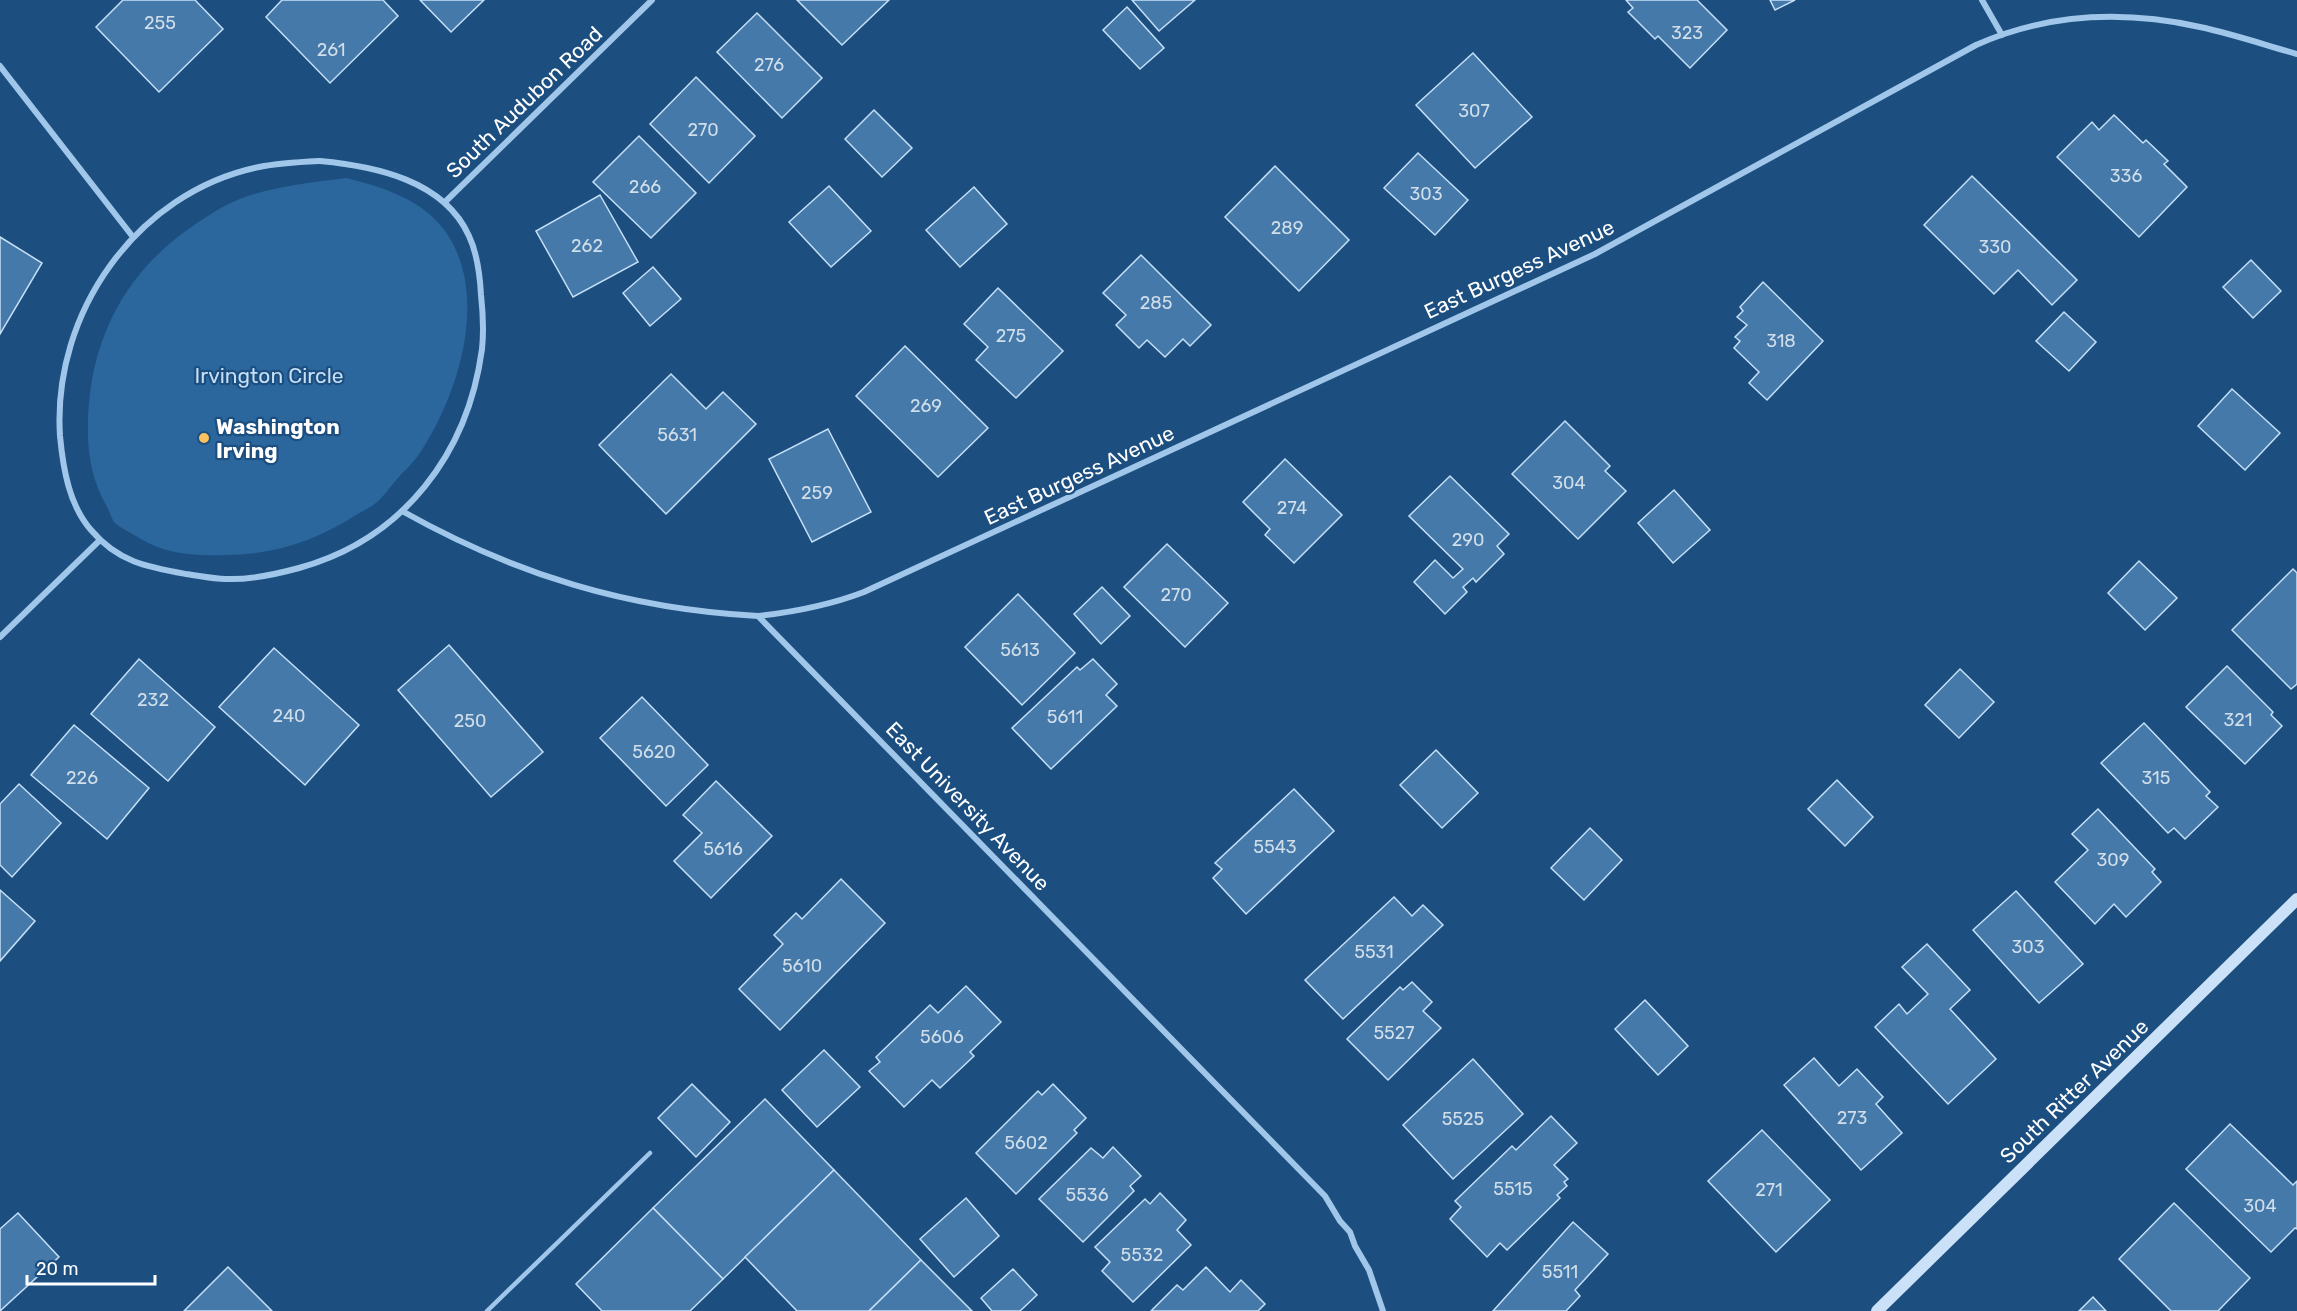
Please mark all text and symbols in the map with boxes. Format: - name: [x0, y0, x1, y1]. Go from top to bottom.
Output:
- house number: 255: [144, 12, 176, 34]
- street label: South Audubon Road: [441, 21, 607, 183]
- house number: 323: [1671, 22, 1703, 44]
- house number: 261: [317, 39, 345, 61]
- house number: 276: [754, 54, 784, 76]
- house number: 307: [1458, 100, 1490, 122]
- house number: 270: [687, 119, 719, 141]
- house number: 336: [2110, 165, 2142, 187]
- house number: 266: [629, 176, 661, 198]
- house number: 303: [1409, 183, 1443, 205]
- street label: East Burgess Avenue: [1420, 214, 1618, 324]
- house number: 289: [1271, 217, 1303, 239]
- house number: 262: [571, 235, 603, 257]
- house number: 330: [1978, 236, 2012, 258]
- house number: 285: [1140, 292, 1172, 314]
- house number: 275: [996, 325, 1026, 347]
- house number: 318: [1766, 330, 1796, 352]
- park label: Irvington Circle: [194, 363, 344, 388]
- house number: 269: [910, 395, 942, 417]
- place label: Washington Irving: [216, 414, 340, 463]
- street label: East Burgess Avenue: [980, 420, 1178, 530]
- house number: 5631: [657, 424, 697, 446]
- marker: Washington Irving: [197, 431, 211, 445]
- house number: 304: [1552, 472, 1586, 494]
- house number: 259: [801, 482, 833, 504]
- house number: 274: [1277, 497, 1307, 519]
- house number: 290: [1452, 529, 1484, 551]
- house number: 270: [1160, 584, 1192, 606]
- house number: 5613: [1000, 639, 1040, 661]
- house number: 232: [137, 689, 169, 711]
- house number: 240: [273, 705, 306, 727]
- house number: 5611: [1047, 706, 1083, 728]
- house number: 321: [2223, 709, 2253, 731]
- house number: 250: [454, 710, 486, 732]
- street label: East University Avenue: [881, 716, 1055, 896]
- house number: 5620: [632, 741, 676, 763]
- house number: 226: [66, 767, 98, 789]
- house number: 315: [2142, 767, 2170, 789]
- house number: 5543: [1253, 836, 1297, 858]
- house number: 5616: [703, 838, 743, 860]
- house number: 309: [2097, 849, 2129, 871]
- house number: 303: [2011, 936, 2045, 958]
- house number: 5531: [1354, 941, 1394, 963]
- house number: 5610: [782, 955, 822, 977]
- street label: South Ritter Avenue: [1995, 1014, 2153, 1168]
- house number: 5527: [1373, 1022, 1415, 1044]
- house number: 5606: [920, 1026, 964, 1048]
- house number: 273: [1837, 1107, 1867, 1129]
- house number: 5525: [1442, 1108, 1484, 1130]
- house number: 5602: [1004, 1132, 1048, 1154]
- house number: 5515: [1493, 1178, 1533, 1200]
- house number: 271: [1755, 1179, 1783, 1201]
- house number: 5536: [1065, 1184, 1109, 1206]
- house number: 304: [2243, 1195, 2277, 1217]
- house number: 5532: [1121, 1244, 1163, 1266]
- scale bar: [27, 1248, 154, 1286]
- text: 20 m: [36, 1258, 78, 1280]
- house number: 5511: [1542, 1261, 1578, 1283]

